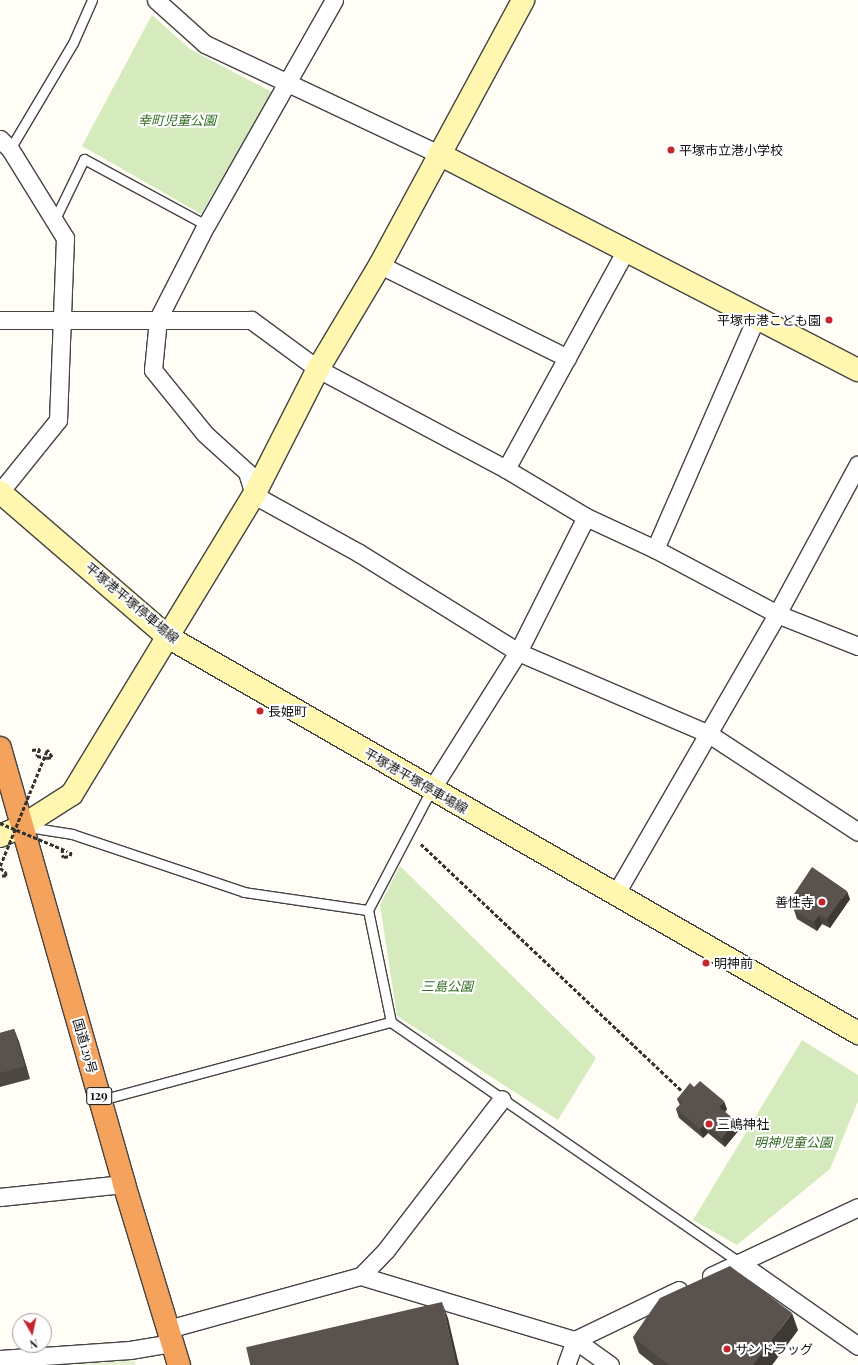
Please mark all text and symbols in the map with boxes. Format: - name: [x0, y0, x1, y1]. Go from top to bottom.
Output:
- park label: 幸町児童公園: [138, 112, 216, 128]
- place label: 平塚市立港小学校: [679, 142, 783, 158]
- marker: 平塚市立港小学校: [666, 145, 676, 155]
- place label: 平塚市港こども園: [717, 312, 821, 328]
- marker: 平塚市港こども園: [824, 315, 834, 325]
- street label: 平塚港平塚停車場線: [82, 559, 182, 647]
- place label: 長姫町: [268, 703, 307, 719]
- marker: 長姫町: [255, 706, 265, 716]
- street label: 平塚港平塚停車場線: [361, 745, 471, 817]
- place label: 善性寺: [775, 894, 814, 910]
- marker: 善性寺: [817, 897, 827, 907]
- place label: 明神前: [714, 955, 753, 971]
- marker: 明神前: [701, 958, 711, 968]
- park label: 三島公園: [421, 978, 473, 994]
- street label: 国道129号: [70, 1017, 100, 1075]
- road number: 129: [86, 1086, 112, 1106]
- place label: 三嶋神社: [717, 1116, 769, 1132]
- marker: 三嶋神社: [704, 1119, 714, 1129]
- park label: 明神児童公園: [754, 1134, 832, 1150]
- north arrow: [12, 1313, 52, 1353]
- text: N: [29, 1336, 39, 1352]
- place label: サンドラッグ: [735, 1341, 813, 1357]
- marker: サンドラッグ: [722, 1344, 732, 1354]

